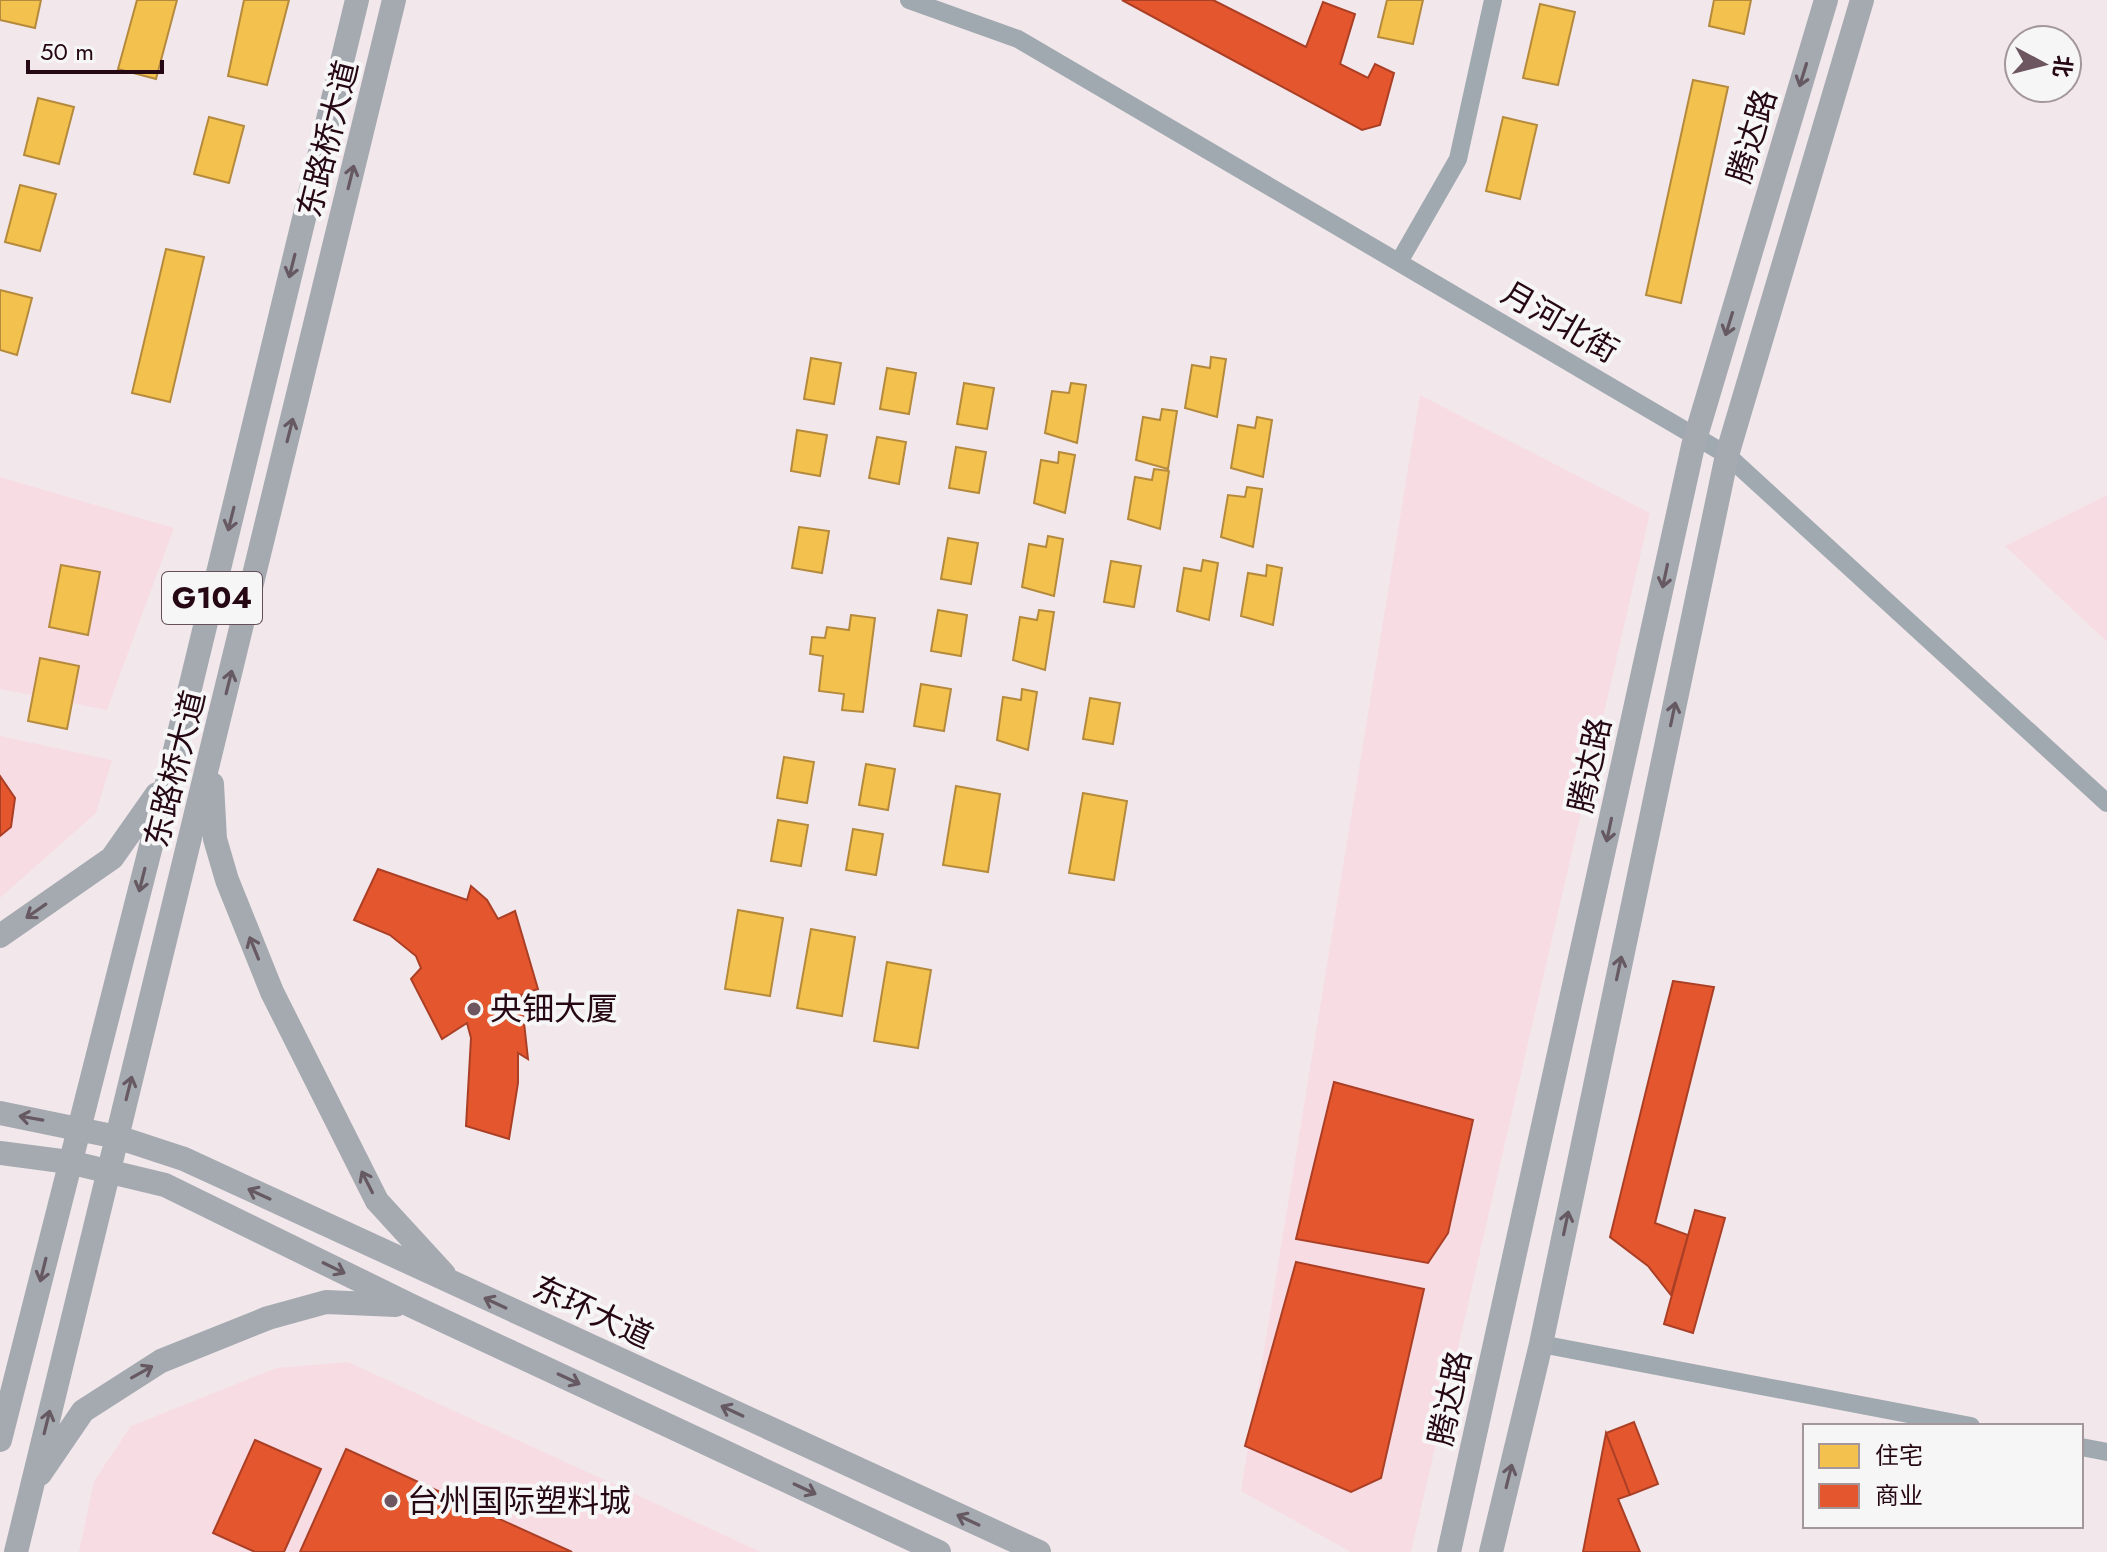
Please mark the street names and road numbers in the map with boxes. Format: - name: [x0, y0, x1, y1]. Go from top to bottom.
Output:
- street label: 东路桥大道: [286, 56, 370, 222]
- street label: 腾达路: [1716, 83, 1788, 189]
- street label: 月河北街: [1493, 270, 1627, 374]
- road number: G104: [162, 572, 262, 624]
- street label: 东路桥大道: [133, 686, 217, 852]
- street label: 腾达路: [1558, 713, 1622, 817]
- street label: 东环大道: [525, 1264, 661, 1360]
- street label: 腾达路: [1418, 1346, 1482, 1450]

